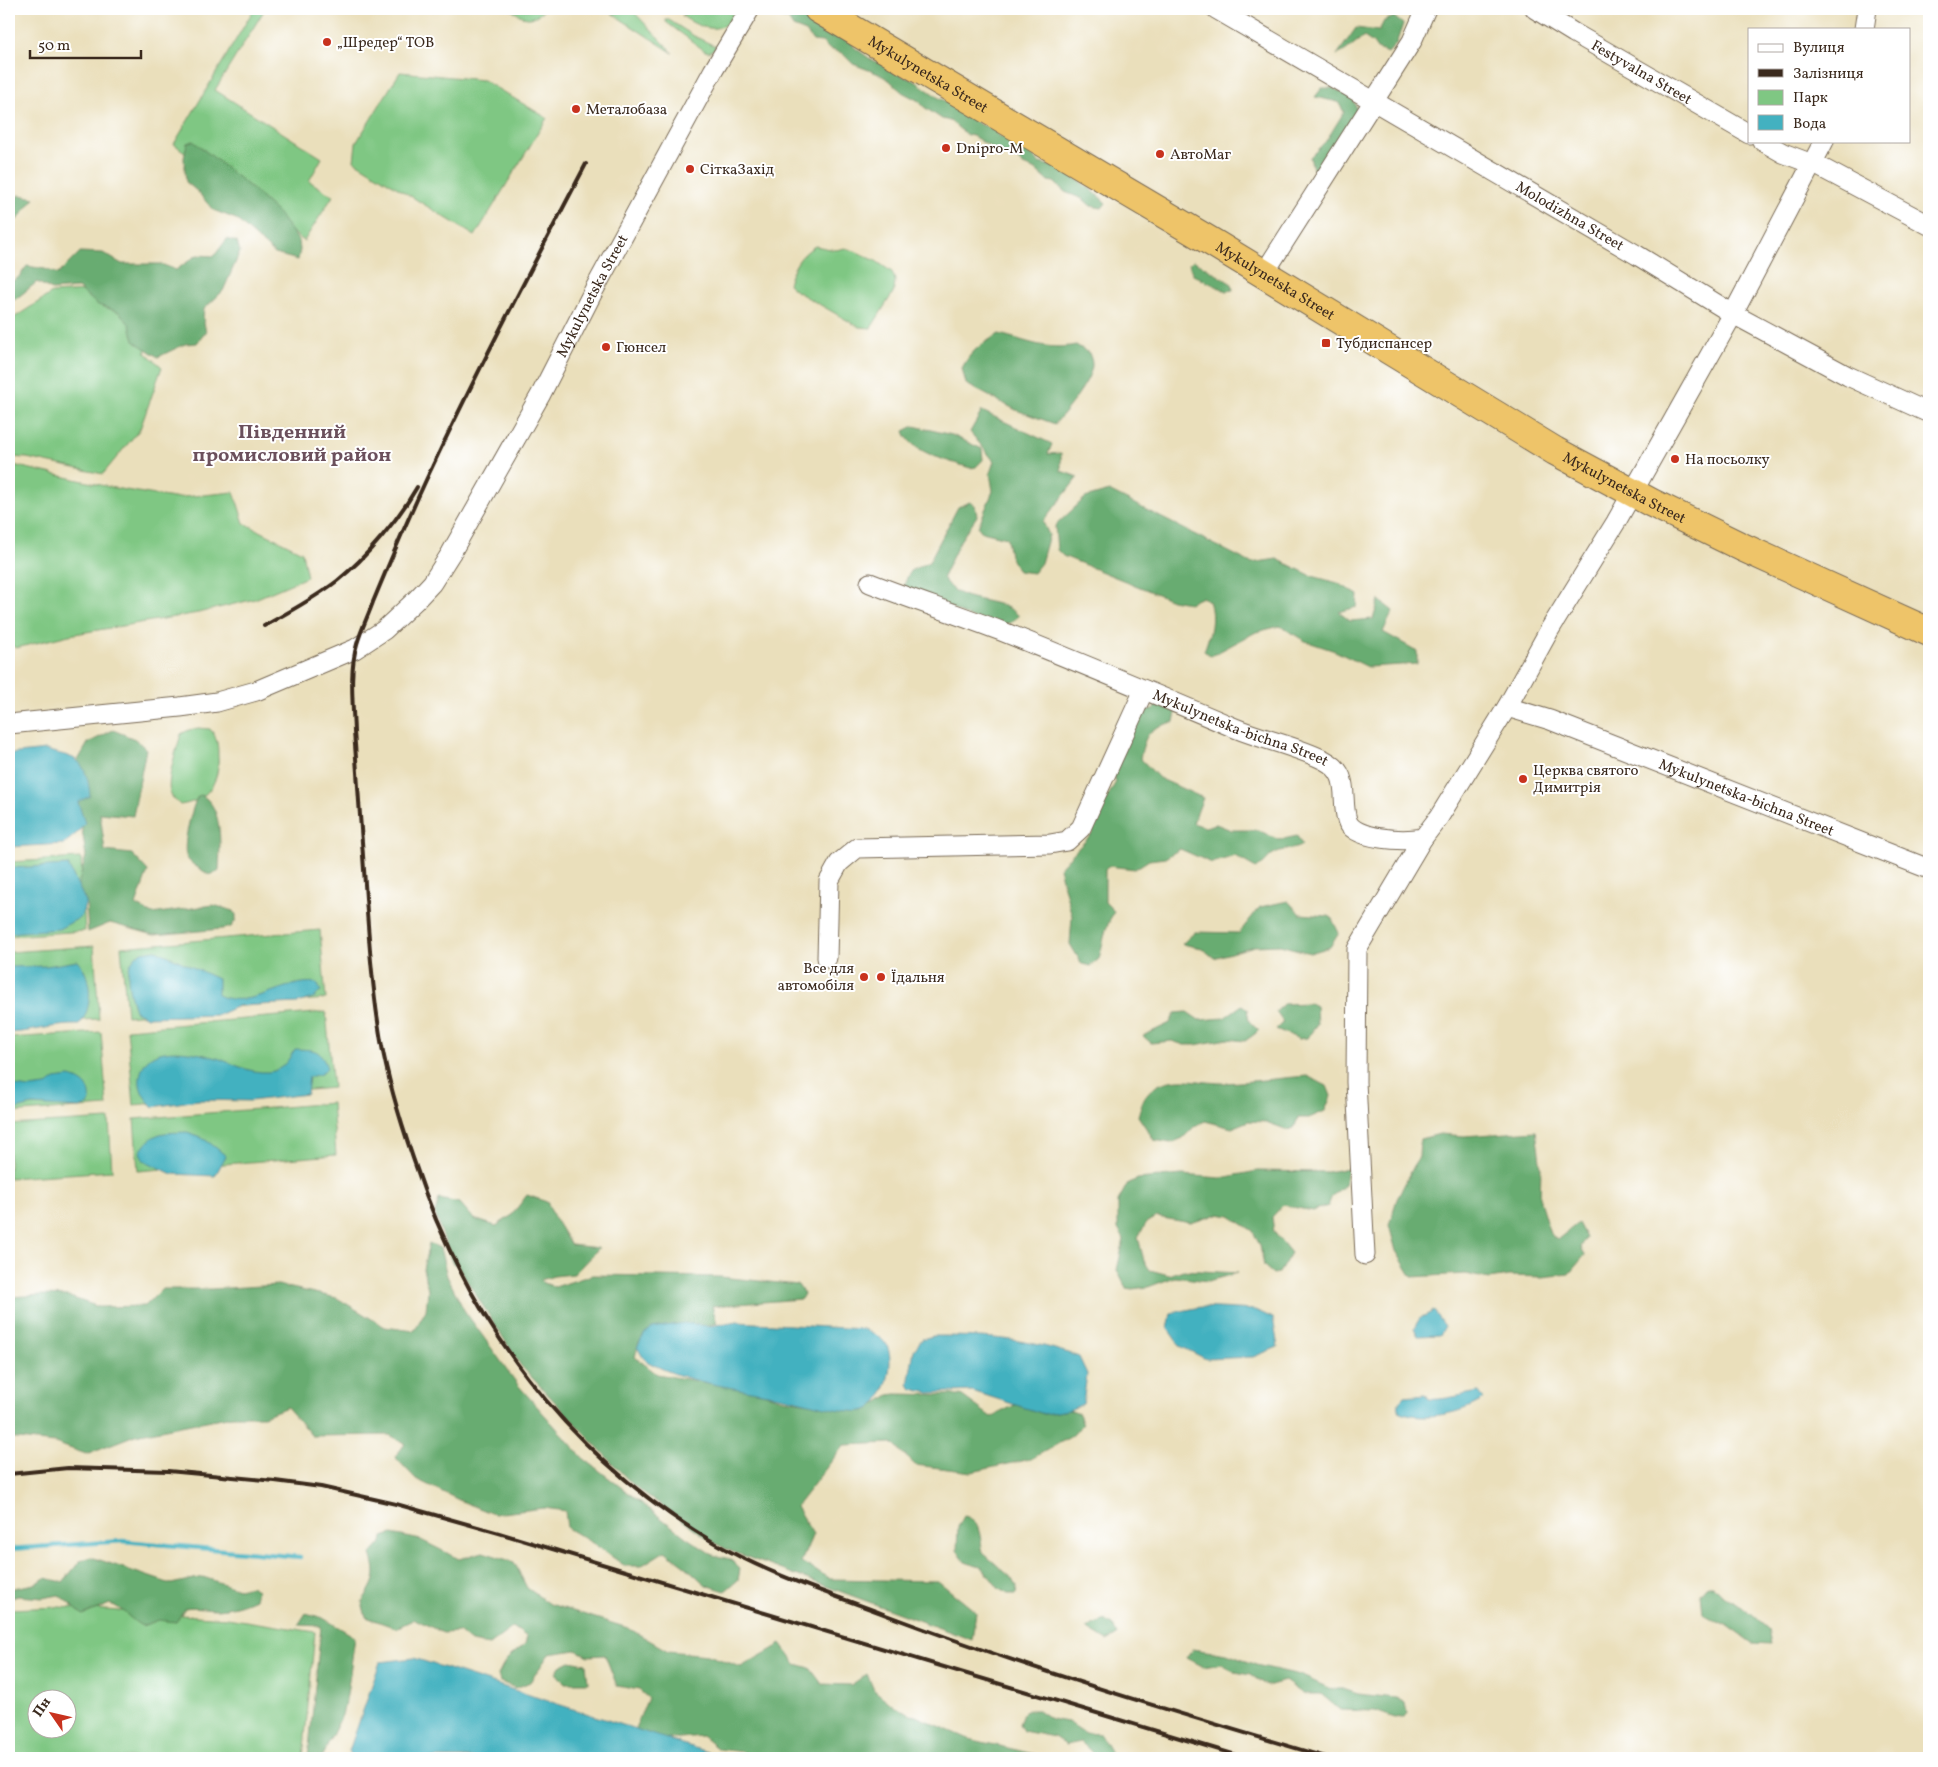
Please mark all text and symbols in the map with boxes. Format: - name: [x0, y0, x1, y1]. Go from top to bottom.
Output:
- scale bar: [30, 28, 141, 60]
- legend: [1748, 28, 1910, 142]
- street label: Mykulynetska Street: [863, 32, 991, 119]
- place label: „Шредер“ ТОВ: [337, 33, 434, 54]
- text: 50 m: [38, 36, 70, 57]
- marker: „Шредер“ ТОВ: [321, 36, 333, 48]
- street label: Festyvalna Street: [1587, 36, 1695, 111]
- text: Вулиця: [1793, 38, 1845, 59]
- text: Залізниця: [1793, 64, 1864, 85]
- text: Парк: [1793, 88, 1828, 109]
- place label: Металобаза: [586, 100, 667, 121]
- marker: Металобаза: [570, 103, 582, 115]
- text: Вода: [1793, 114, 1826, 135]
- place label: Dnipro-M: [956, 139, 1023, 160]
- marker: Dnipro-M: [940, 142, 952, 154]
- place label: АвтоМаг: [1170, 145, 1232, 166]
- marker: АвтоМаг: [1154, 148, 1166, 160]
- place label: СіткаЗахід: [700, 160, 775, 181]
- marker: СіткаЗахід: [684, 163, 696, 175]
- street label: Molodizhna Street: [1511, 177, 1627, 257]
- street label: Mykulynetska Street: [552, 231, 634, 362]
- street label: Mykulynetska Street: [1211, 238, 1338, 326]
- place label: Тубдиспансер: [1336, 334, 1432, 355]
- marker: Тубдиспансер: [1320, 337, 1332, 349]
- place label: Гюнсел: [616, 338, 666, 359]
- marker: Гюнсел: [600, 341, 612, 353]
- district label: Південний промисловий район: [193, 419, 391, 470]
- street label: Mykulynetska Street: [1558, 448, 1689, 530]
- place label: На посьолку: [1685, 450, 1770, 471]
- marker: На посьолку: [1669, 453, 1681, 465]
- street label: Mykulynetska-bichna Street: [1149, 685, 1332, 772]
- street label: Mykulynetska-bichna Street: [1655, 755, 1837, 843]
- place label: Церква святого Димитрія: [1533, 761, 1638, 799]
- marker: Церква святого Димитрія: [1517, 773, 1529, 785]
- place label: Все для автомобіля: [777, 959, 854, 997]
- place label: Їдальня: [891, 968, 945, 989]
- marker: Все для автомобіля: [858, 971, 870, 983]
- marker: Їдальня: [875, 971, 887, 983]
- north arrow: [28, 1690, 78, 1740]
- text: Пн: [29, 1694, 56, 1721]

